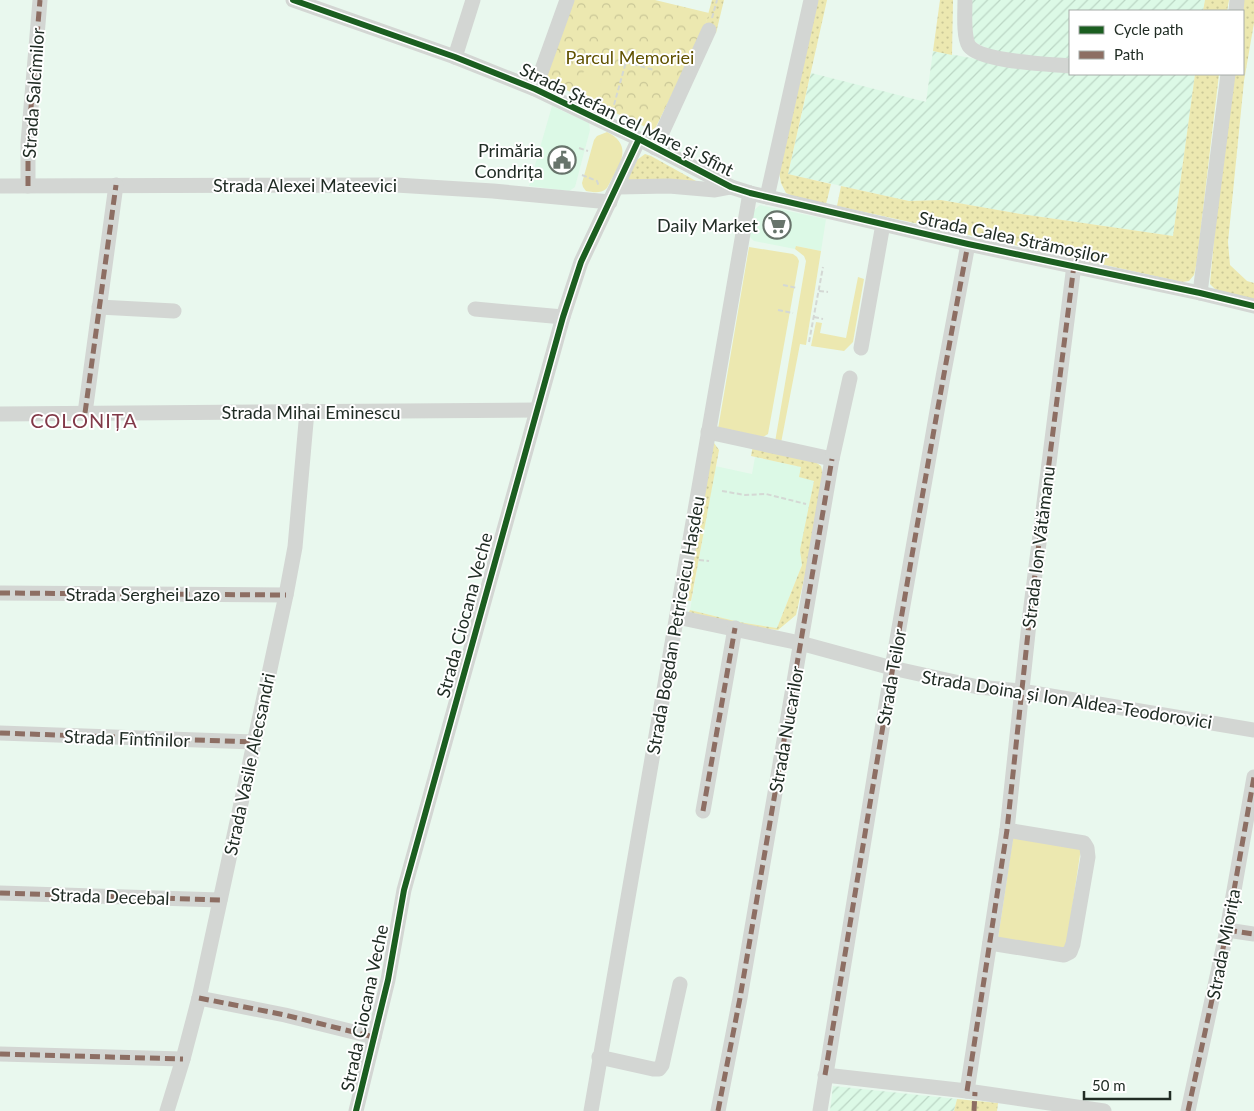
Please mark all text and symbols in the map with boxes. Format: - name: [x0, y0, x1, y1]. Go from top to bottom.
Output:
- legend: [1069, 10, 1244, 75]
- text: Cycle path: [1114, 20, 1183, 38]
- street label: Strada Salcîmilor: [17, 27, 49, 159]
- text: Path: [1114, 45, 1144, 63]
- park label: Parcul Memoriei: [566, 46, 694, 68]
- street label: Strada Ștefan cel Mare și Sfînt: [517, 58, 738, 181]
- place label: Primăria Condrița: [475, 139, 543, 182]
- public building icon: Primăria Condrița: [547, 145, 577, 175]
- street label: Strada Alexei Mateevici: [213, 174, 397, 196]
- street label: Strada Calea Strămoșilor: [917, 206, 1110, 268]
- supermarket icon: Daily Market: [762, 210, 792, 240]
- place label: Daily Market: [657, 214, 759, 236]
- street label: Strada Mihai Eminescu: [222, 401, 400, 423]
- district label: COLONIȚA: [30, 408, 138, 432]
- street label: Strada Ion Vătămanu: [1017, 465, 1059, 629]
- street label: Strada Bogdan Petriceicu Hașdeu: [641, 494, 709, 756]
- street label: Strada Ciocana Veche: [431, 530, 497, 700]
- street label: Strada Serghei Lazo: [66, 583, 220, 605]
- street label: Strada Teilor: [872, 627, 910, 727]
- street label: Strada Nucarilor: [764, 664, 808, 794]
- street label: Strada Doina și Ion Aldea-Teodorovici: [920, 665, 1214, 733]
- street label: Strada Vasile Alecsandri: [219, 671, 279, 857]
- street label: Strada Fîntînilor: [64, 725, 191, 751]
- street label: Strada Decebal: [50, 883, 170, 909]
- street label: Strada Miorița: [1202, 887, 1244, 1001]
- street label: Strada Ciocana Veche: [336, 922, 392, 1094]
- scale bar: [1084, 1068, 1170, 1100]
- text: 50 m: [1092, 1076, 1126, 1094]

